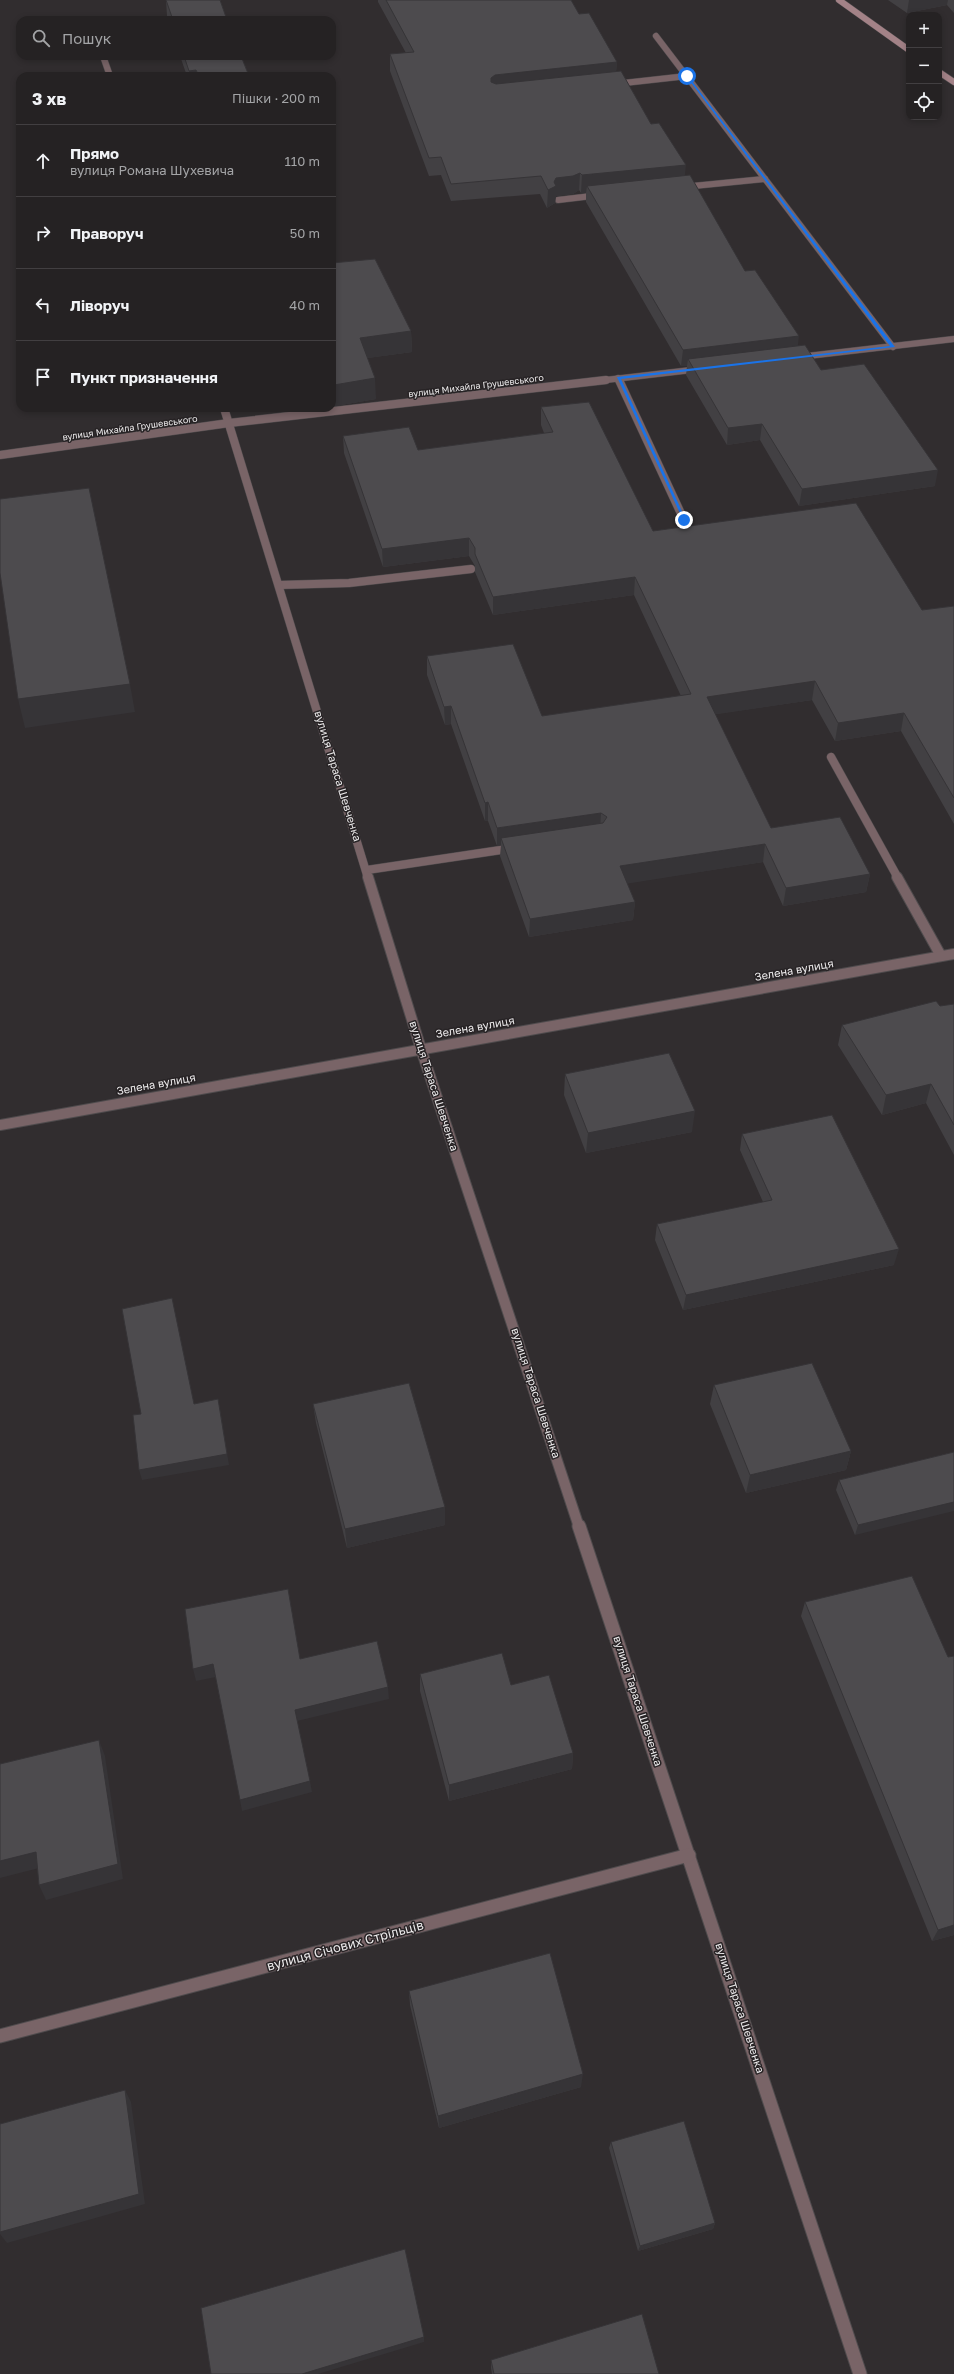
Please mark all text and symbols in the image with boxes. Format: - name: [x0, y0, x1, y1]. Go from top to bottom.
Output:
- map controls: [906, 12, 942, 120]
- button: +: [906, 12, 942, 48]
- search box: [16, 16, 336, 60]
- icon: search: [30, 27, 52, 49]
- text: Пошук: [62, 29, 111, 47]
- button: −: [906, 48, 942, 84]
- route start: [678, 67, 696, 85]
- button: locate: [906, 84, 942, 120]
- text: 3 хв: [32, 88, 66, 109]
- text: Пішки · 200 m: [232, 90, 320, 106]
- text: Прямо: [70, 144, 119, 162]
- icon: ahead: [32, 150, 54, 172]
- text: 110 m: [285, 153, 320, 169]
- text: вулиця Романа Шухевича: [70, 162, 234, 178]
- icon: right: [32, 222, 54, 244]
- text: Праворуч: [70, 224, 144, 242]
- text: 50 m: [290, 225, 320, 241]
- icon: left: [32, 294, 54, 316]
- text: Ліворуч: [70, 296, 129, 314]
- text: 40 m: [289, 297, 320, 313]
- icon: arrive: [32, 366, 54, 388]
- text: Пункт призначення: [70, 368, 218, 386]
- street label: вулиця Михайла Грушевського: [408, 372, 544, 399]
- street label: вулиця Михайла Грушевського: [62, 413, 198, 442]
- route end: [675, 511, 693, 529]
- street label: вулиця Тараса Шевченка: [312, 709, 365, 843]
- street label: Зелена вулиця: [753, 956, 834, 983]
- street label: Зелена вулиця: [434, 1013, 515, 1040]
- street label: вулиця Тараса Шевченка: [407, 1019, 462, 1152]
- street label: Зелена вулиця: [115, 1070, 196, 1097]
- street label: вулиця Тараса Шевченка: [509, 1326, 564, 1459]
- street label: вулиця Тараса Шевченка: [611, 1634, 666, 1767]
- street label: вулиця Січових Стрільців: [265, 1916, 425, 1974]
- street label: вулиця Тараса Шевченка: [713, 1941, 768, 2074]

